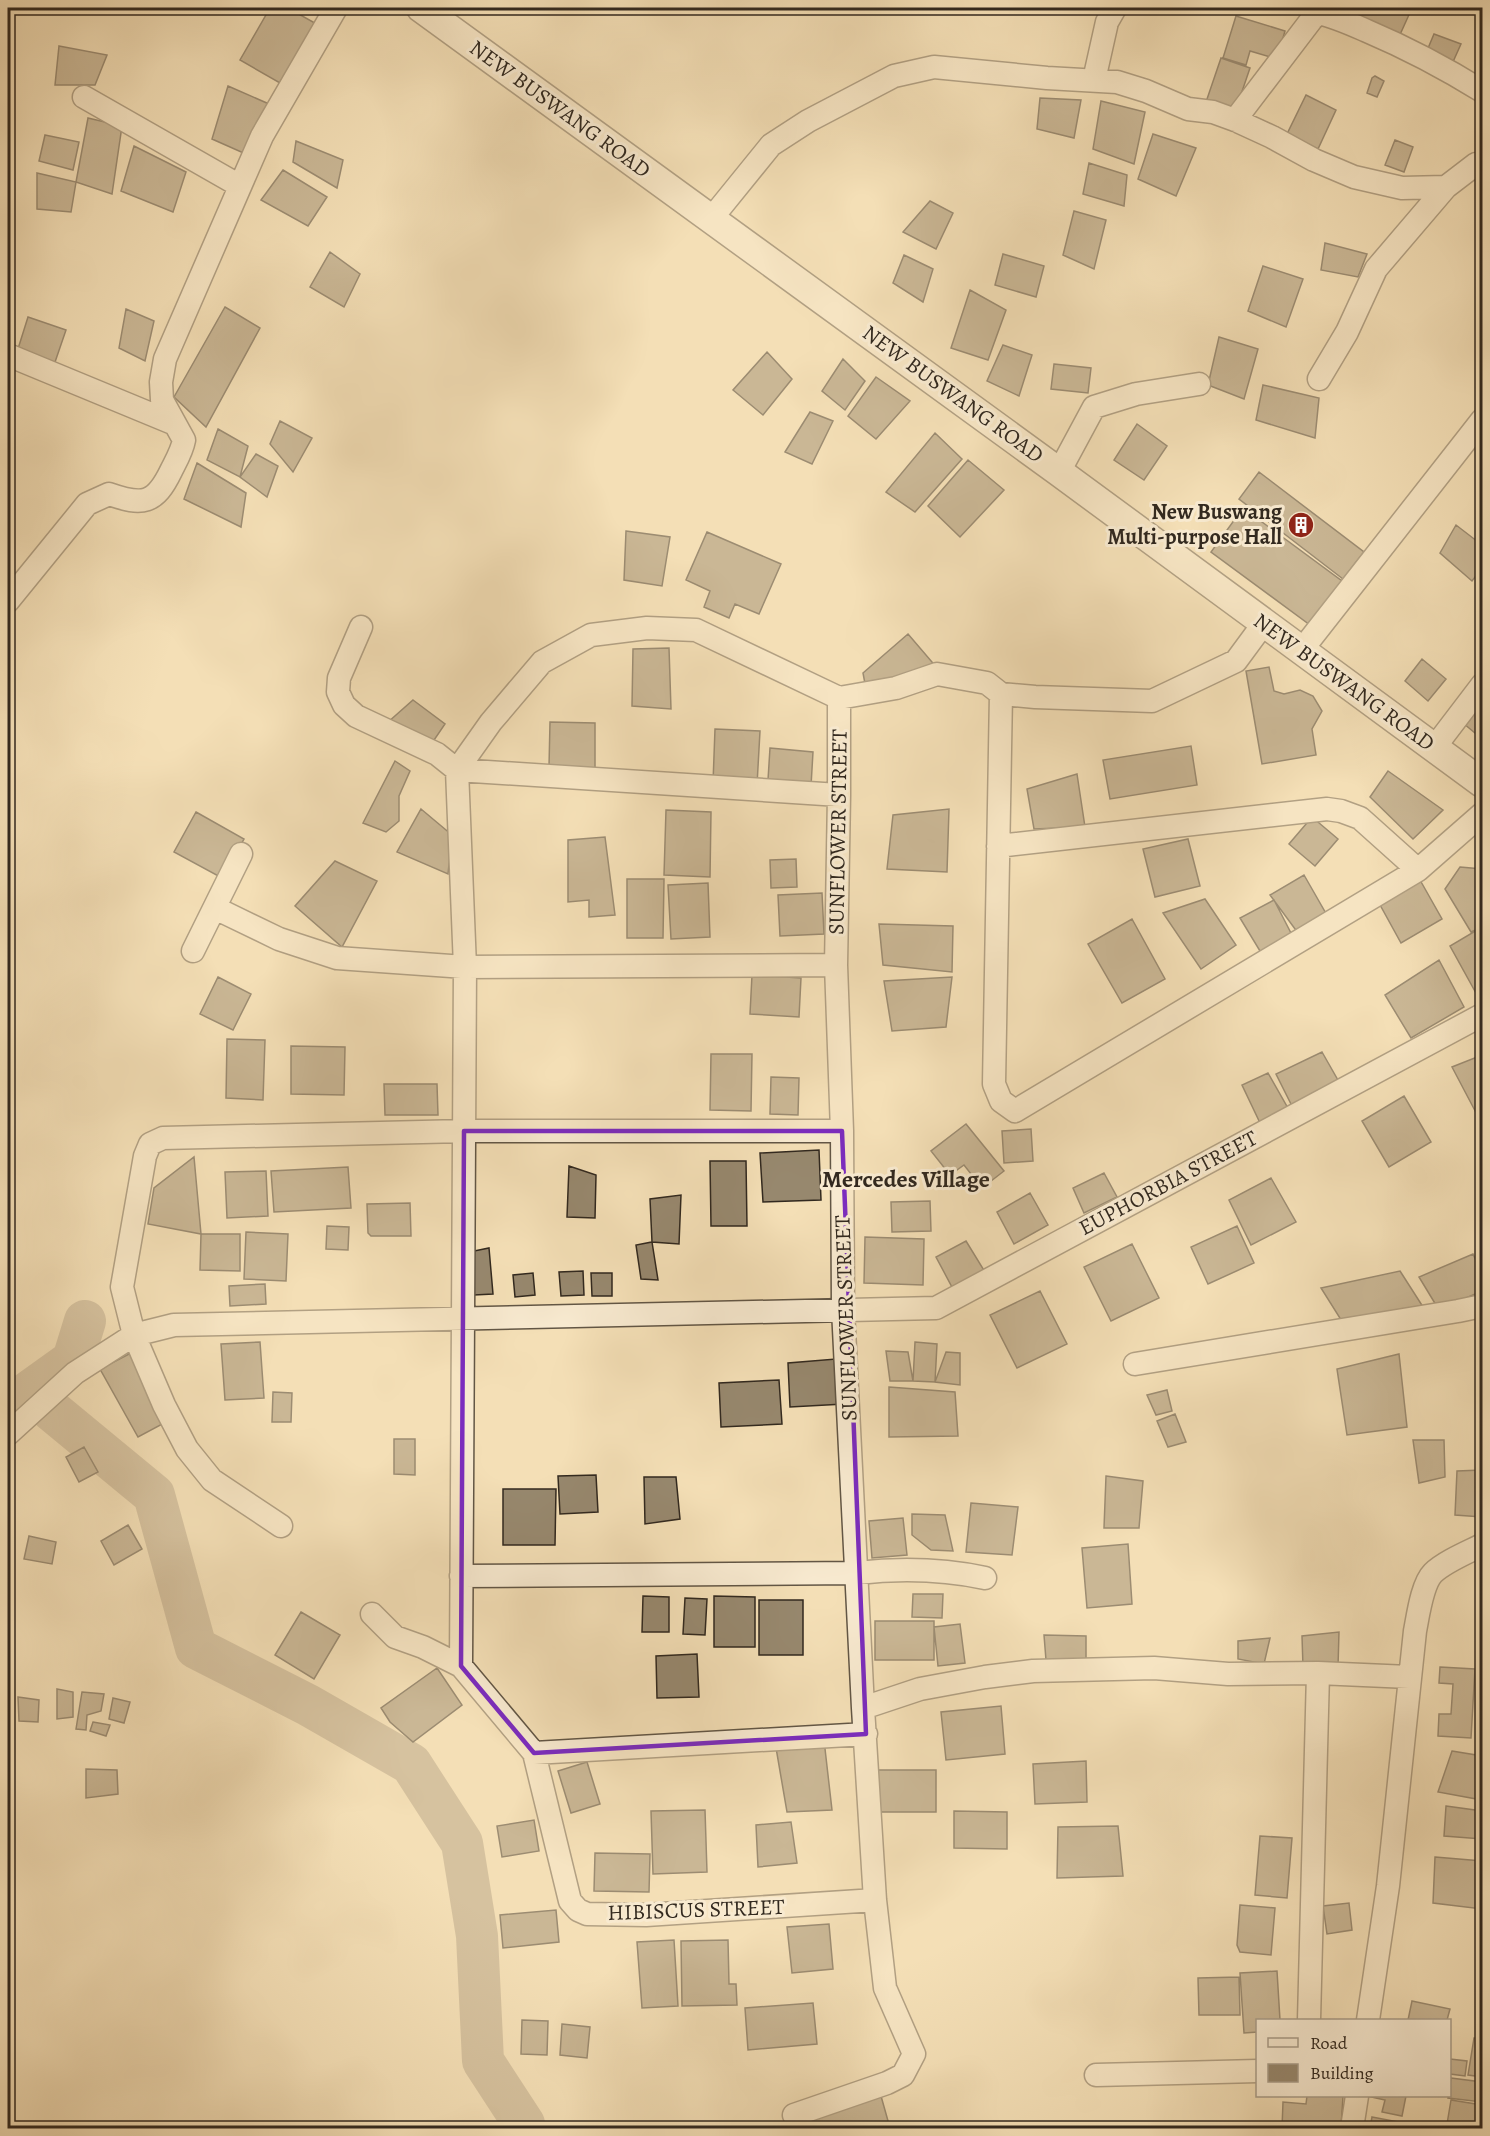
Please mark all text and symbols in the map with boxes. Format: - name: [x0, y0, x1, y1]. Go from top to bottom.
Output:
- street label: NEW BUSWANG ROAD: [463, 33, 657, 185]
- street label: NEW BUSWANG ROAD: [856, 318, 1050, 470]
- place label: New Buswang Multi-purpose Hall: [1107, 497, 1283, 552]
- building icon: New Buswang Multi-purpose Hall: [1286, 510, 1316, 540]
- street label: NEW BUSWANG ROAD: [1247, 606, 1441, 758]
- street label: SUNFLOWER STREET: [821, 729, 855, 935]
- street label: EUPHORBIA STREET: [1073, 1123, 1263, 1243]
- district label: Mercedes Village: [822, 1163, 990, 1195]
- street label: SUNFLOWER STREET: [827, 1215, 865, 1421]
- street label: HIBISCUS STREET: [607, 1892, 785, 1928]
- legend: [1256, 2019, 1451, 2097]
- text: Road: [1310, 2031, 1348, 2055]
- text: Building: [1310, 2061, 1374, 2085]

